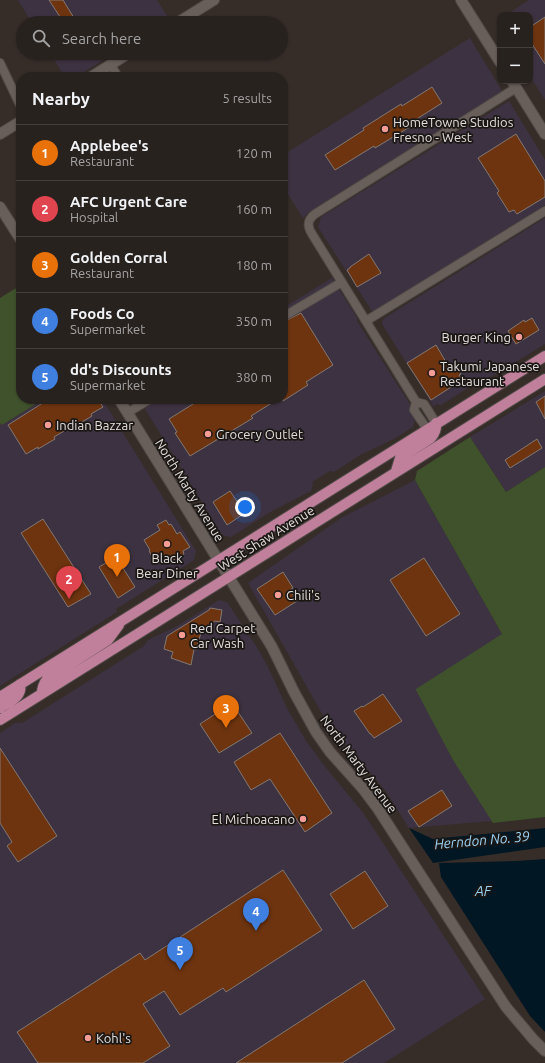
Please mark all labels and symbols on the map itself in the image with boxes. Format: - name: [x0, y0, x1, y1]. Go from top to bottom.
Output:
- place label: HomeTowne Studios Fresno - West: [393, 115, 514, 144]
- marker: HomeTowne Studios Fresno - West: [380, 124, 390, 134]
- place label: Burger King: [442, 330, 511, 344]
- marker: Burger King: [514, 332, 524, 342]
- place label: Takumi Japanese Restaurant: [440, 359, 540, 388]
- marker: Takumi Japanese Restaurant: [427, 368, 437, 378]
- place label: Indian Bazzar: [56, 418, 133, 432]
- marker: Indian Bazzar: [43, 420, 53, 430]
- place label: Grocery Outlet: [216, 427, 303, 441]
- marker: Grocery Outlet: [203, 429, 213, 439]
- street label: North Marty Avenue: [153, 436, 227, 544]
- your location: [235, 497, 255, 517]
- street label: West Shaw Avenue: [215, 503, 317, 573]
- marker: Black Bear Diner: [162, 539, 172, 549]
- pin: 1: [104, 544, 130, 577]
- place label: Black Bear Diner: [136, 551, 198, 580]
- pin: 2: [56, 566, 82, 599]
- place label: Chili's: [286, 588, 320, 602]
- marker: Chili's: [273, 590, 283, 600]
- place label: Red Carpet Car Wash: [190, 621, 255, 650]
- marker: Red Carpet Car Wash: [177, 630, 187, 640]
- pin: 3: [213, 695, 239, 728]
- street label: North Marty Avenue: [318, 713, 400, 815]
- place label: El Michoacano: [211, 812, 295, 826]
- marker: El Michoacano: [298, 814, 308, 824]
- water label: Herndon No. 39: [434, 828, 531, 852]
- water label: AF: [474, 883, 493, 899]
- pin: 4: [243, 898, 269, 931]
- pin: 5: [167, 937, 193, 970]
- place label: Kohl's: [96, 1031, 131, 1045]
- marker: Kohl's: [83, 1033, 93, 1043]

